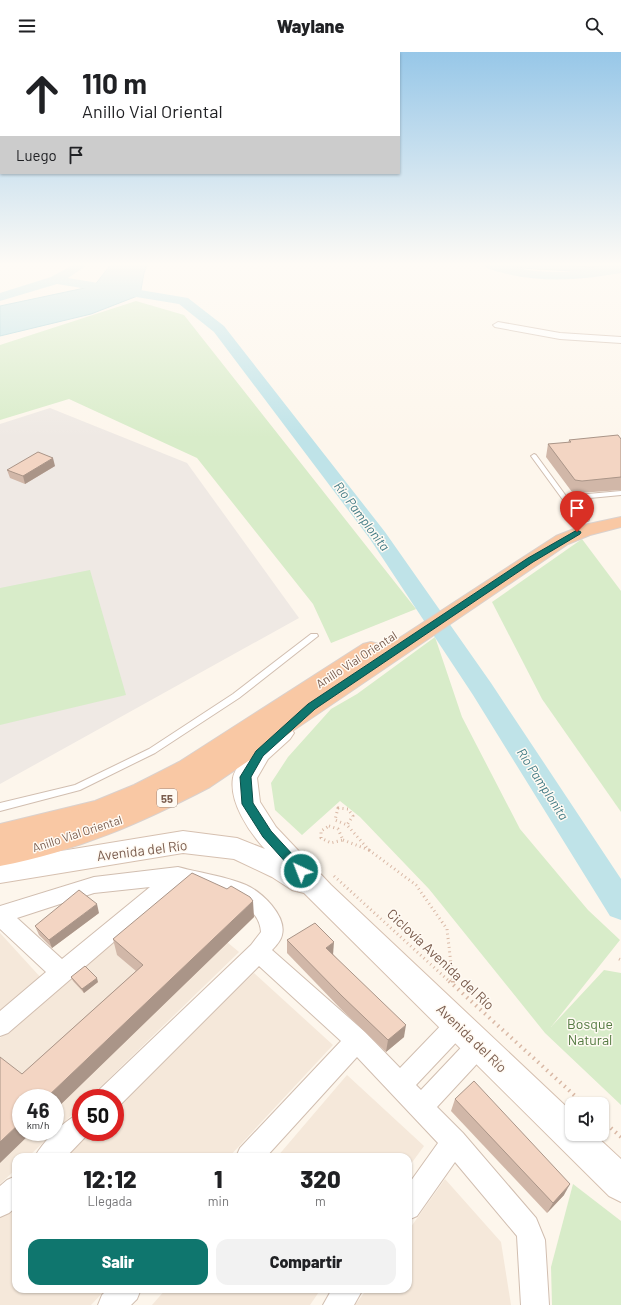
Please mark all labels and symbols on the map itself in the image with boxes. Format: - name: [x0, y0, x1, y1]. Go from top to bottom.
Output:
- water label: Río Pamplonita: [331, 478, 393, 554]
- pin: [560, 491, 594, 532]
- street label: Anillo Vial Oriental: [313, 628, 399, 690]
- water label: Río Pamplonita: [514, 745, 572, 823]
- road number: 55: [157, 789, 177, 807]
- street label: Anillo Vial Oriental: [30, 812, 124, 854]
- street label: Avenida del Río: [96, 836, 188, 864]
- position arrow: [280, 850, 322, 892]
- street label: Ciclovía Avenida del Río: [384, 905, 498, 1013]
- street label: Avenida del Río: [433, 1000, 511, 1076]
- park label: Bosque Natural: [567, 1015, 613, 1048]
- speed limit sign: 50: [72, 1089, 124, 1141]

